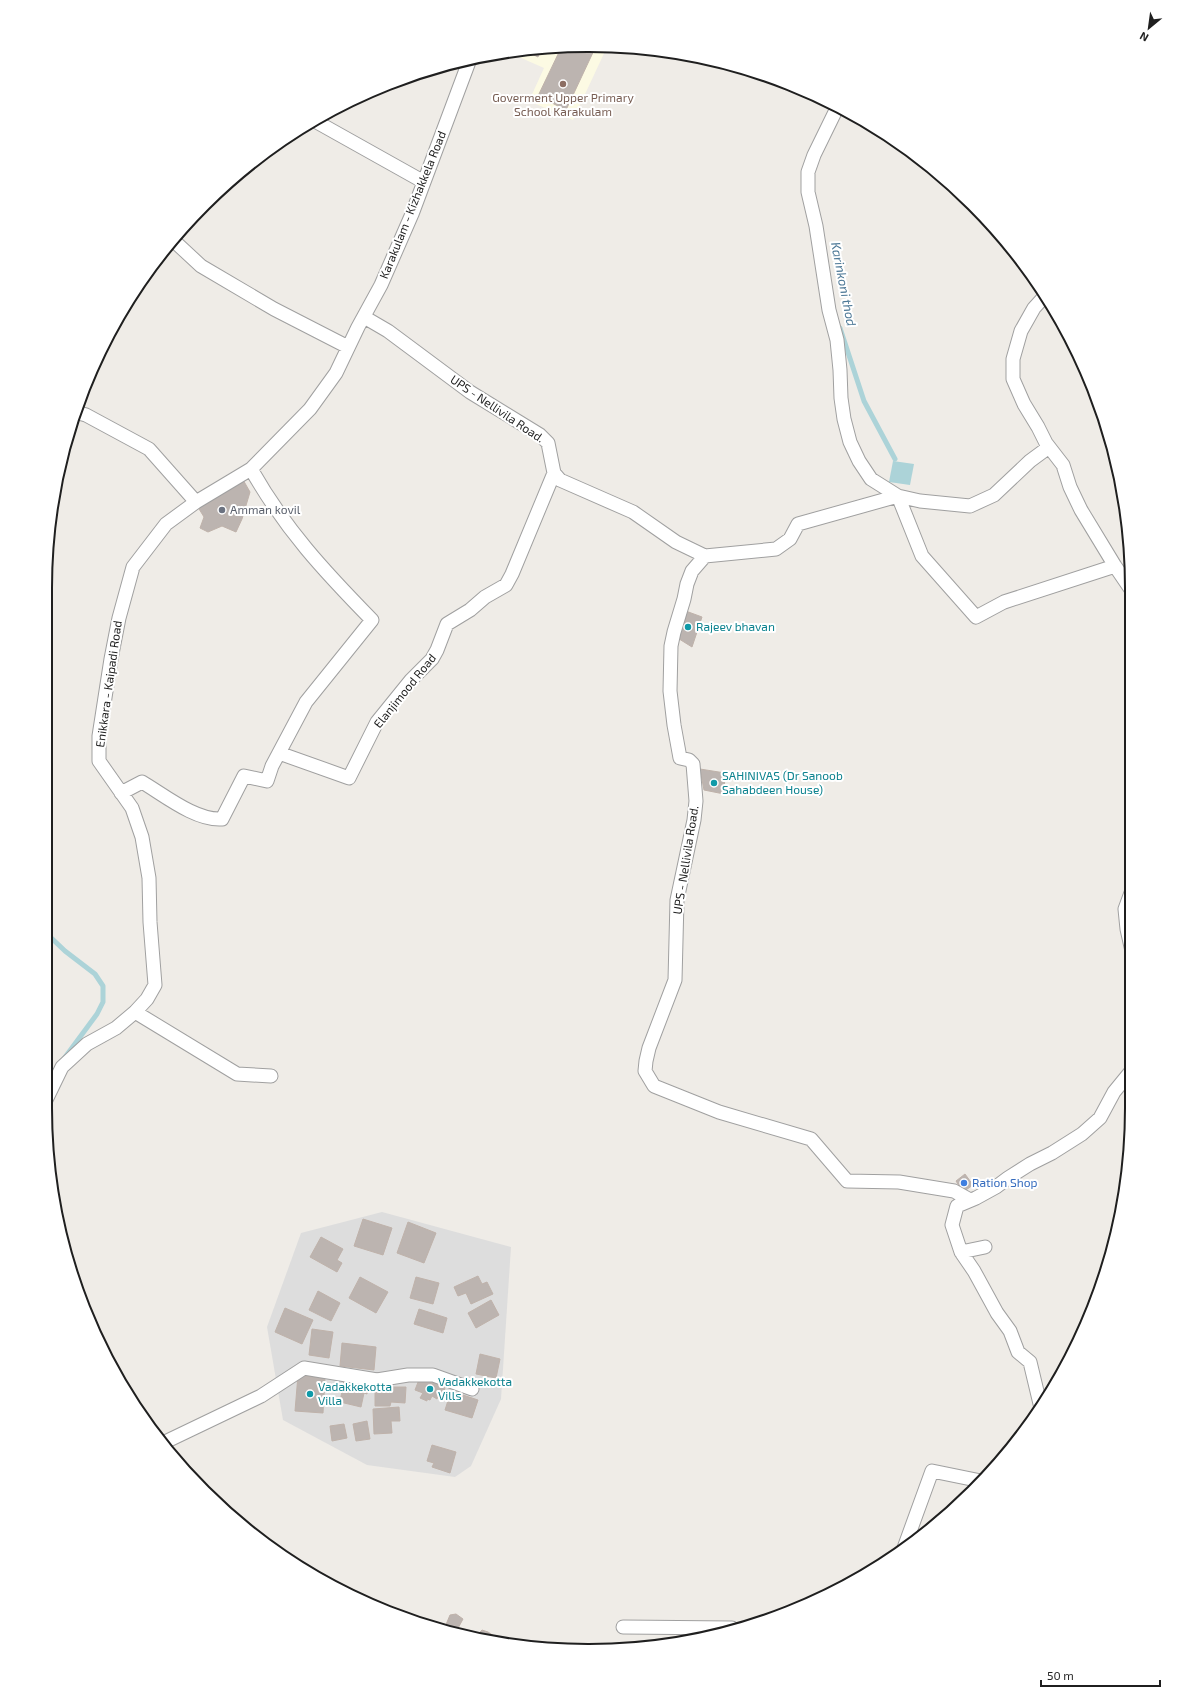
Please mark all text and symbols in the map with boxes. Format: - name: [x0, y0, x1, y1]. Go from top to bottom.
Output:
- north arrow: [1129, 8, 1169, 48]
- text: N: [1137, 30, 1151, 45]
- marker: Goverment Upper Primary School Karakulam: [558, 79, 568, 89]
- place label: Goverment Upper Primary School Karakulam: [492, 90, 635, 118]
- street label: Karakulam - Kizhakkela Road: [376, 129, 448, 281]
- water label: Karinkoni thod: [828, 241, 860, 328]
- street label: UPS - Nellivila Road.: [448, 372, 547, 445]
- place label: Amman kovil: [230, 502, 301, 516]
- marker: Amman kovil: [217, 505, 227, 515]
- place label: Rajeev bhavan: [696, 619, 775, 634]
- street label: Enikkara - Kaipadi Road: [92, 620, 124, 748]
- marker: Rajeev bhavan: [683, 622, 693, 632]
- street label: Elanjimood Road: [370, 651, 439, 731]
- place label: SAHINIVAS (Dr Sanoob Sahabdeen House): [722, 768, 843, 796]
- marker: SAHINIVAS (Dr Sanoob Sahabdeen House): [709, 778, 719, 788]
- street label: UPS - Nellivila Road.: [669, 804, 701, 915]
- place label: Ration Shop: [972, 1175, 1038, 1189]
- marker: Ration Shop: [959, 1178, 969, 1188]
- place label: Vadakkekotta Vills: [438, 1374, 512, 1402]
- place label: Vadakkekotta Villa: [318, 1379, 392, 1407]
- marker: Vadakkekotta Vills: [425, 1384, 435, 1394]
- marker: Vadakkekotta Villa: [305, 1389, 315, 1399]
- scale bar: [1041, 1662, 1160, 1688]
- text: 50 m: [1047, 1668, 1074, 1682]

